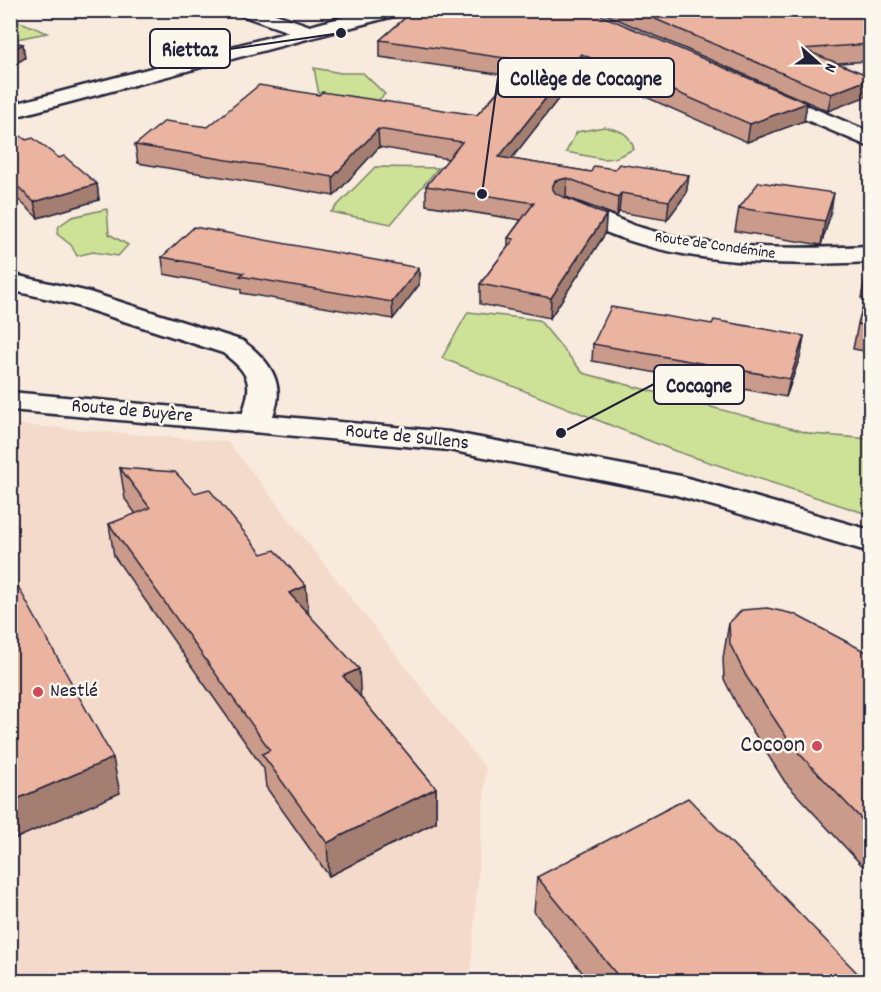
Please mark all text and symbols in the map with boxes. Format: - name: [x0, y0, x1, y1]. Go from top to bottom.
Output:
- callout: Riettaz: [150, 29, 230, 68]
- north arrow: [788, 33, 848, 93]
- text: Riettaz: [162, 37, 219, 67]
- callout: Collège de Cocagne: [498, 58, 674, 97]
- text: N: [817, 60, 842, 75]
- text: Collège de Cocagne: [510, 66, 662, 96]
- street label: Route de Condémine: [653, 226, 777, 266]
- callout: Cocagne: [654, 365, 744, 404]
- text: Cocagne: [666, 373, 732, 403]
- street label: Route de Buyère: [70, 393, 194, 431]
- street label: Route de Sullens: [344, 418, 470, 458]
- place label: Nestlé: [50, 678, 98, 706]
- marker: Nestlé: [31, 685, 45, 699]
- place label: Cocoon: [740, 729, 805, 763]
- marker: Cocoon: [810, 739, 824, 753]

